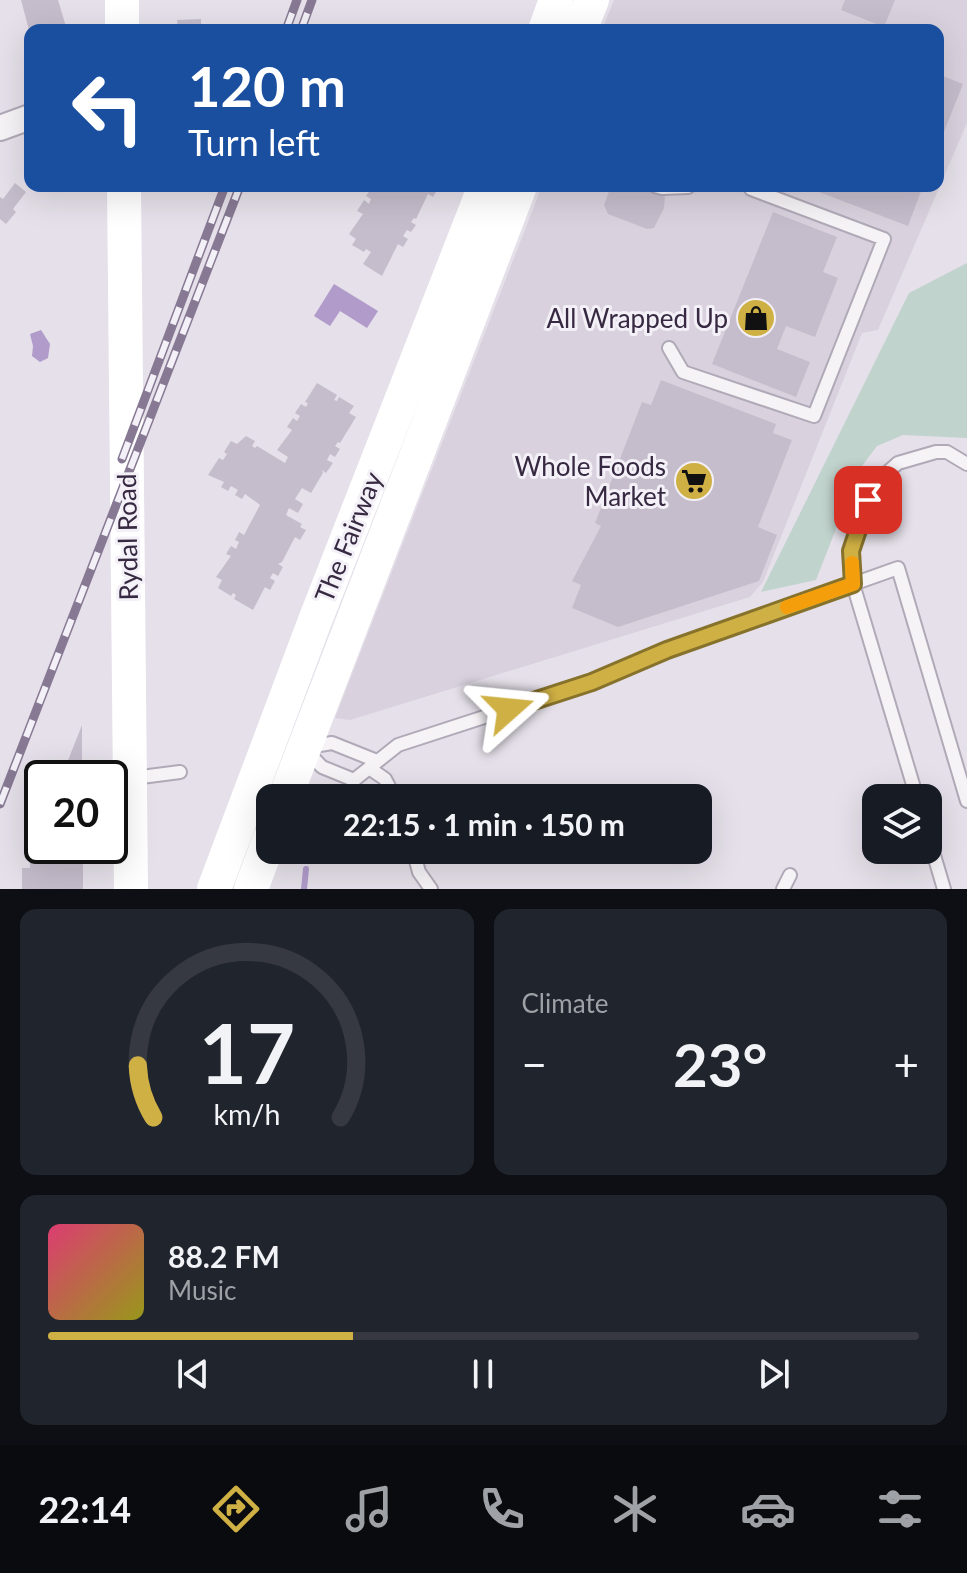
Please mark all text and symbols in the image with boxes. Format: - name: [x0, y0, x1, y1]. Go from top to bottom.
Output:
- text: 120 m: [188, 52, 346, 119]
- icon: left: [56, 56, 160, 160]
- text: Turn left: [188, 120, 320, 164]
- shop icon: All Wrapped Up: [735, 297, 777, 339]
- place label: All Wrapped Up: [546, 302, 728, 334]
- place label: Whole Foods Market: [515, 450, 667, 512]
- supermarket icon: Whole Foods Market: [673, 460, 715, 502]
- pin: [834, 466, 902, 534]
- street label: The Fairway: [307, 467, 389, 607]
- street label: Rydal Road: [110, 473, 144, 601]
- icon: arrive: [846, 478, 890, 522]
- position arrow: [467, 667, 551, 751]
- speed limit sign: 20: [24, 760, 128, 864]
- map controls: [862, 784, 942, 864]
- button: layers: [862, 784, 942, 864]
- text: 22:15 · 1 min · 150 m: [343, 806, 625, 842]
- text: Climate: [522, 987, 608, 1019]
- text: 17: [199, 1002, 295, 1102]
- text: 23°: [673, 1028, 768, 1100]
- text: −: [522, 1038, 547, 1090]
- text: +: [893, 1038, 919, 1090]
- text: km/h: [213, 1097, 280, 1131]
- text: 88.2 FM: [168, 1238, 280, 1274]
- text: Music: [168, 1274, 236, 1306]
- icon: previous: [171, 1352, 215, 1396]
- icon: pause: [461, 1352, 505, 1396]
- icon: next: [752, 1352, 796, 1396]
- icon: directions: [208, 1481, 264, 1537]
- icon: music: [341, 1481, 397, 1537]
- icon: phone: [474, 1481, 530, 1537]
- icon: climate: [607, 1481, 663, 1537]
- icon: car: [740, 1481, 796, 1537]
- icon: filters: [872, 1481, 928, 1537]
- text: 22:14: [38, 1487, 131, 1531]

